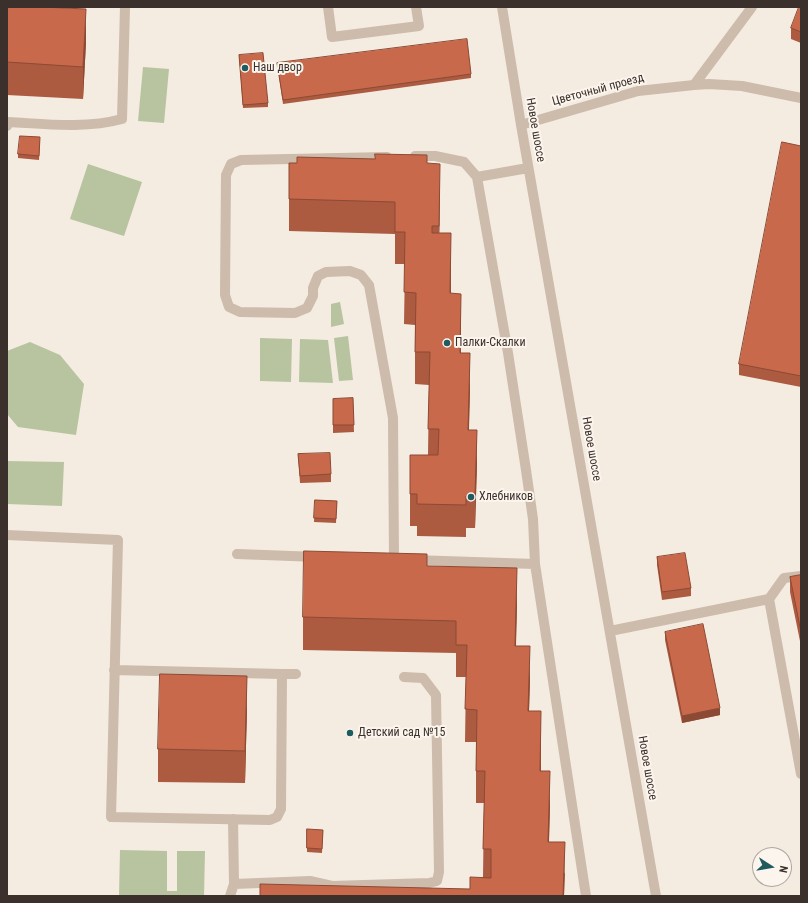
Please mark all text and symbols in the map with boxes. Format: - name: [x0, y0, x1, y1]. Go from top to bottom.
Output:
- place label: Наш двор: [253, 61, 302, 75]
- marker: Наш двор: [240, 63, 250, 73]
- street label: Цветочный проезд: [550, 71, 646, 109]
- street label: Новое шоссе: [522, 97, 548, 163]
- place label: Палки-Скалки: [455, 336, 525, 350]
- marker: Палки-Скалки: [442, 338, 452, 348]
- street label: Новое шоссе: [578, 416, 604, 482]
- place label: Хлебников: [479, 490, 533, 504]
- marker: Хлебников: [466, 492, 476, 502]
- place label: Детский сад №15: [358, 726, 445, 740]
- marker: Детский сад №15: [345, 728, 355, 738]
- street label: Новое шоссе: [634, 735, 660, 801]
- north arrow: [752, 847, 792, 887]
- text: N: [776, 865, 790, 874]

